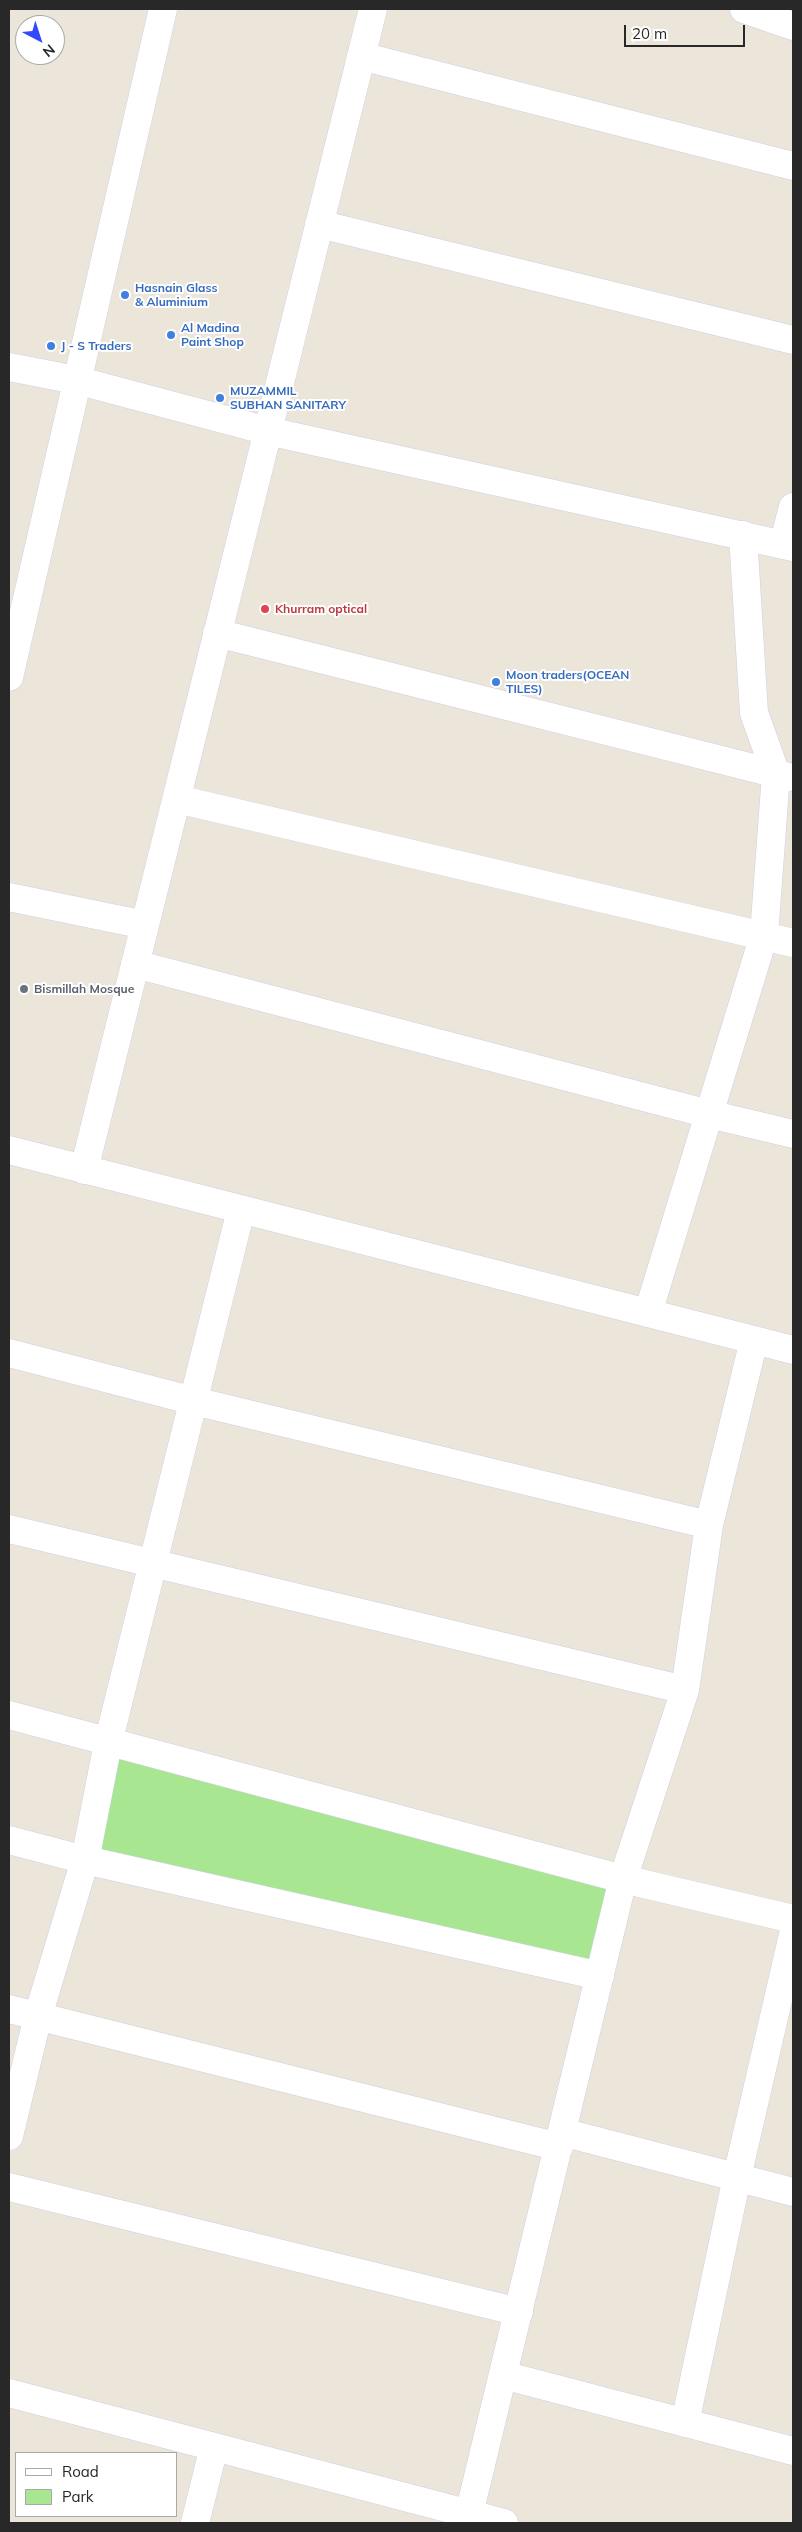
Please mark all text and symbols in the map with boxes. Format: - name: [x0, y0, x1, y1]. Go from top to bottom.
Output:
- north arrow: [15, 15, 65, 65]
- scale bar: [627, 15, 748, 47]
- text: 20 m: [632, 24, 667, 43]
- text: N: [39, 40, 59, 61]
- place label: Hasnain Glass & Aluminium: [135, 281, 218, 309]
- marker: Hasnain Glass & Aluminium: [119, 289, 131, 301]
- place label: Al Madina Paint Shop: [181, 321, 244, 349]
- marker: Al Madina Paint Shop: [165, 329, 177, 341]
- place label: J - S Traders: [61, 339, 131, 353]
- marker: J - S Traders: [45, 340, 57, 352]
- place label: MUZAMMIL SUBHAN SANITARY: [230, 384, 346, 412]
- marker: MUZAMMIL SUBHAN SANITARY: [214, 392, 226, 404]
- place label: Khurram optical: [275, 602, 367, 616]
- marker: Khurram optical: [259, 603, 271, 615]
- place label: Moon traders(OCEAN TILES): [506, 668, 629, 696]
- marker: Moon traders(OCEAN TILES): [490, 676, 502, 688]
- place label: Bismillah Mosque: [34, 982, 134, 996]
- marker: Bismillah Mosque: [18, 983, 30, 995]
- legend: [15, 2452, 178, 2517]
- text: Road: [62, 2462, 99, 2481]
- text: Park: [62, 2487, 94, 2506]

